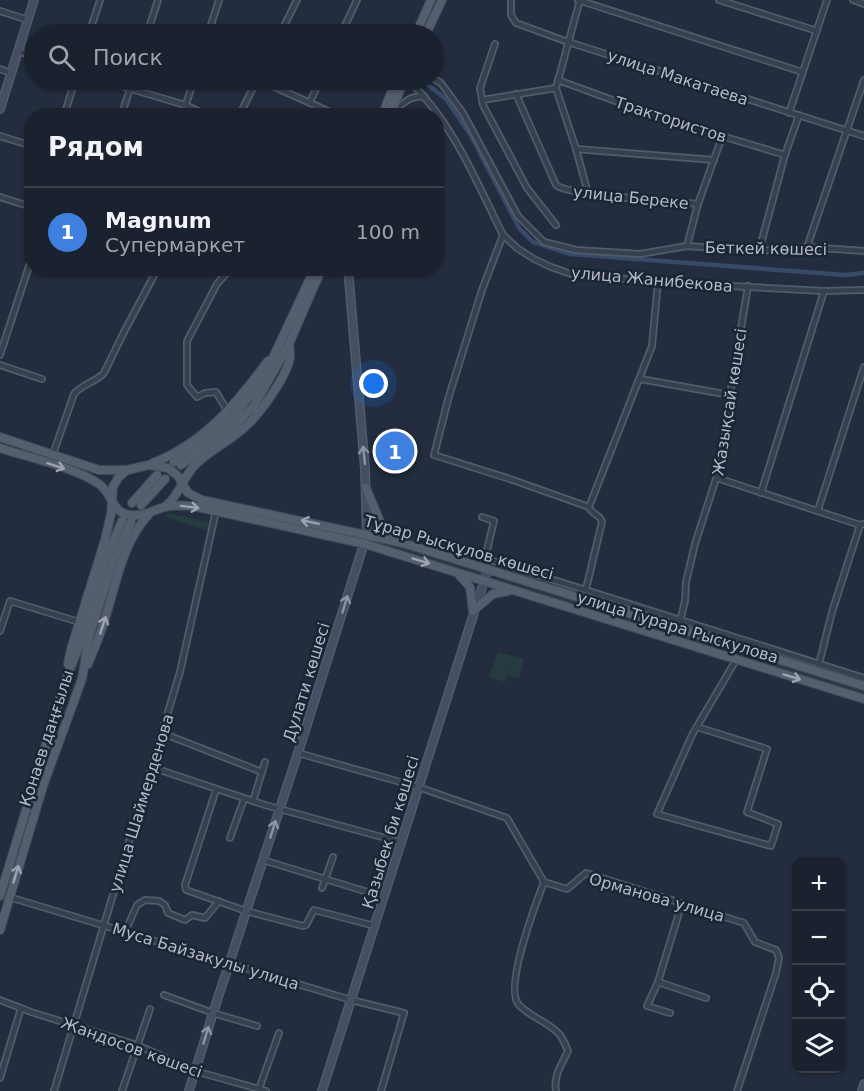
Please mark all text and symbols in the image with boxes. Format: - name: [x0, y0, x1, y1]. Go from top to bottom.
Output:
- search box: [24, 24, 444, 90]
- icon: search: [45, 41, 78, 74]
- text: Поиск: [93, 45, 163, 70]
- street label: улица Макатаева: [605, 46, 751, 109]
- street label: Трактористов: [612, 92, 729, 146]
- text: Рядом: [48, 132, 144, 162]
- street label: улица Береке: [572, 182, 690, 213]
- text: Magnum: [105, 208, 212, 233]
- text: 1: [61, 220, 74, 244]
- text: 100 m: [356, 220, 420, 244]
- text: Супермаркет: [105, 233, 245, 257]
- street label: Беткей көшесі: [705, 238, 827, 259]
- street label: улица Жанибекова: [570, 263, 734, 296]
- street label: Жазықсай көшесі: [708, 327, 751, 477]
- your location: [359, 369, 388, 398]
- pin: 1: [376, 428, 414, 474]
- one-way arrow: [358, 445, 369, 465]
- one-way arrow: [46, 461, 65, 472]
- one-way arrow: [180, 502, 200, 513]
- street label: Тұрар Рыскұлов көшесі: [361, 511, 556, 584]
- one-way arrow: [301, 516, 320, 527]
- one-way arrow: [411, 556, 430, 567]
- street label: улица Турара Рыскулова: [575, 588, 781, 667]
- one-way arrow: [340, 595, 351, 614]
- one-way arrow: [98, 615, 109, 634]
- street label: Дулати көшесі: [279, 620, 334, 744]
- street label: Қонаев даңғылы: [15, 668, 77, 809]
- one-way arrow: [782, 672, 801, 683]
- street label: улица Шаймерденова: [105, 712, 178, 895]
- street label: Қазыбек би көшесі: [358, 753, 423, 911]
- one-way arrow: [268, 820, 279, 839]
- map controls: [792, 857, 846, 1073]
- button: +: [792, 857, 846, 911]
- one-way arrow: [11, 865, 22, 884]
- street label: Орманова улица: [587, 869, 727, 926]
- button: −: [792, 911, 846, 965]
- street label: Муса Байзакулы улица: [110, 919, 302, 994]
- button: locate: [792, 965, 846, 1019]
- street label: Жандосов көшесі: [59, 1013, 205, 1082]
- button: layers: [792, 1019, 846, 1073]
- one-way arrow: [201, 1026, 212, 1045]

